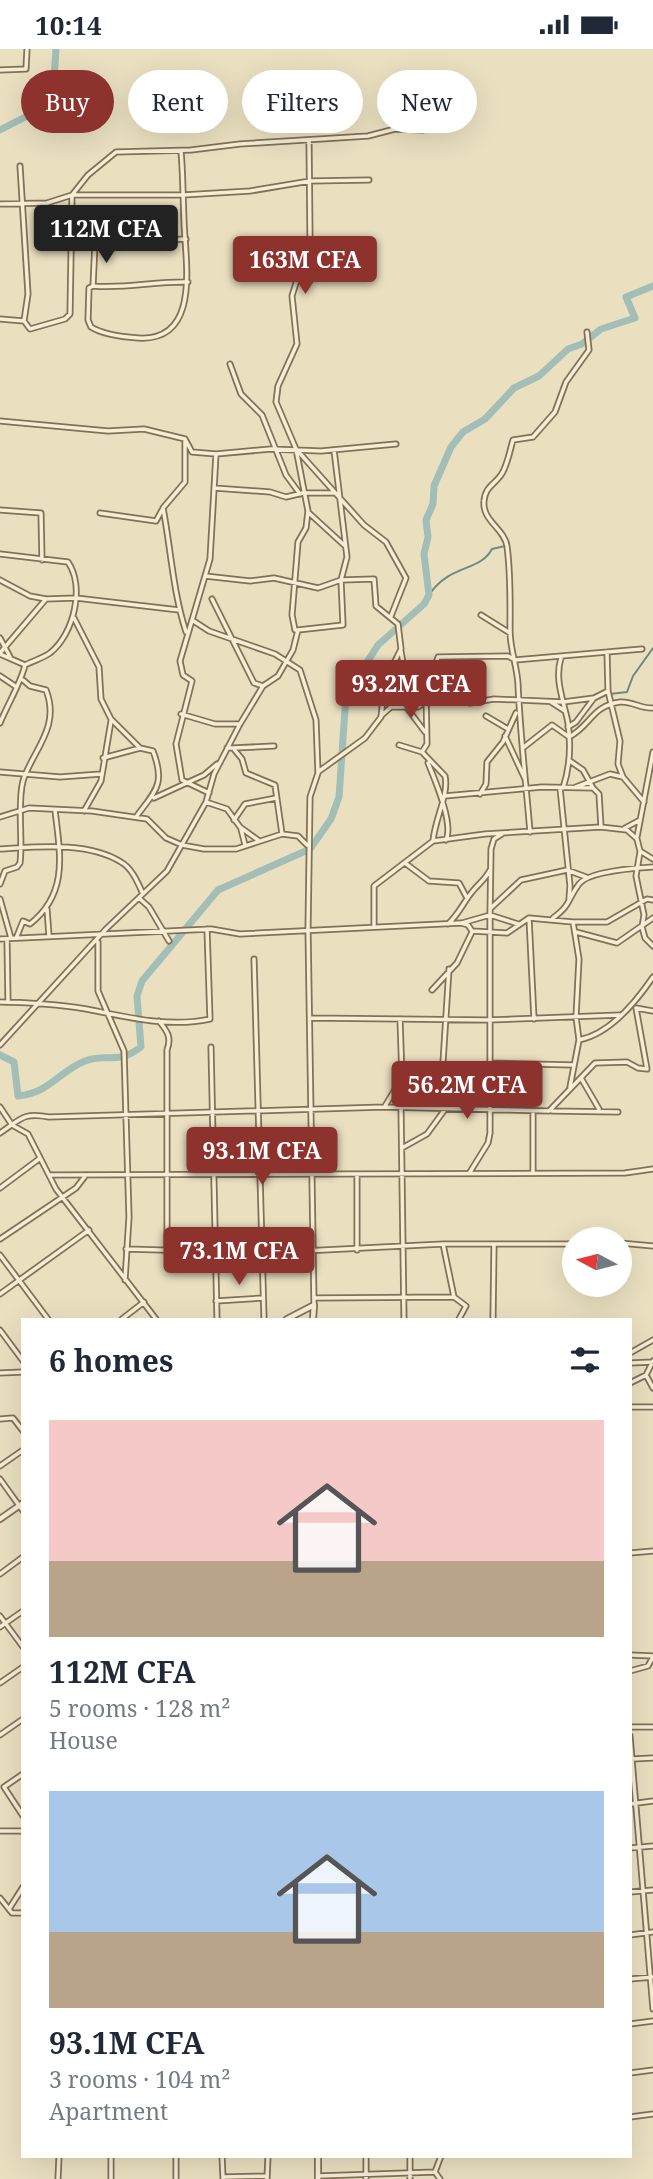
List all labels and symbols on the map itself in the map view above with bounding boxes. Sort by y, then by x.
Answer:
pin: 112M CFA [34,205,178,265]
pin: 163M CFA [233,237,377,296]
pin: 93.2M CFA [331,661,491,720]
pin: 56.2M CFA [387,1061,547,1121]
pin: 93.1M CFA [182,1127,342,1187]
pin: 73.1M CFA [159,1227,319,1287]
north arrow [562,1227,632,1297]

